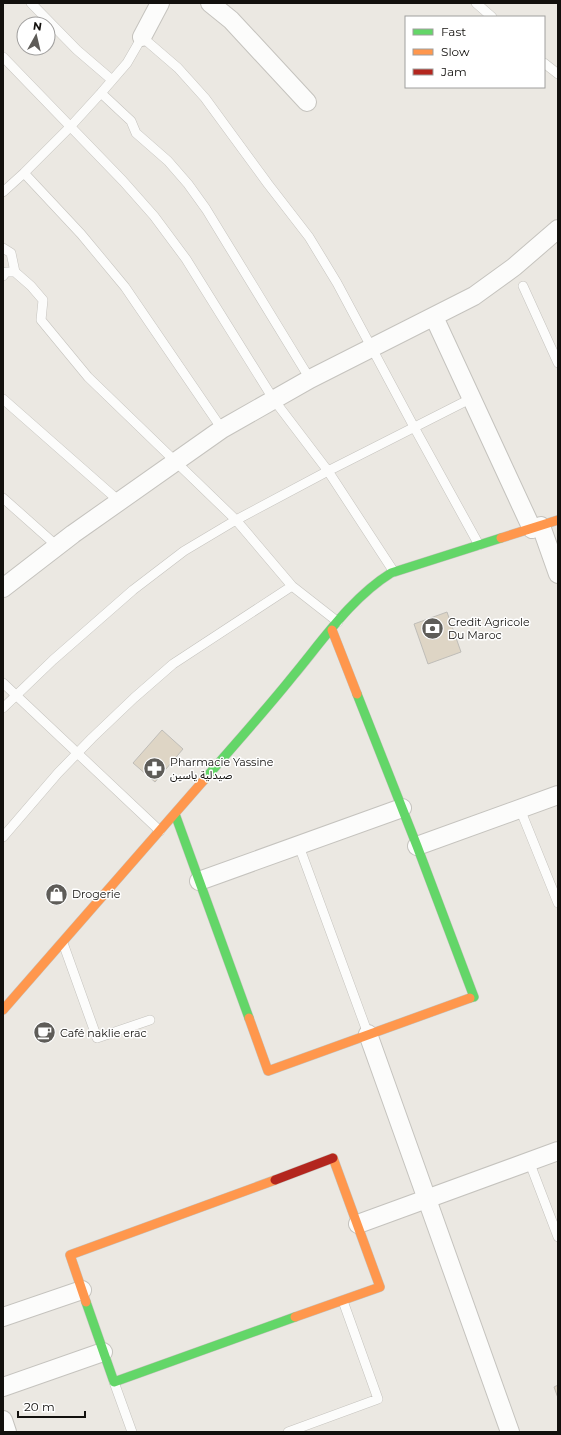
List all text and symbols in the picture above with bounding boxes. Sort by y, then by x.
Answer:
north arrow [16,16,56,56]
legend [405,16,545,88]
text: N [32,19,43,34]
text: Fast [441,24,466,39]
text: Slow [441,44,470,59]
text: Jam [440,64,467,79]
bank icon: Credit Agricole Du Maroc [420,615,446,641]
place label: Credit Agricole Du Maroc [448,615,530,642]
pharmacy icon: Pharmacie Yassine صيدلية ياسين [142,755,168,781]
place label: Pharmacie Yassine صيدلية ياسين [170,755,274,782]
shop icon: Drogerie [43,881,69,907]
place label: Drogerie [72,887,121,901]
cafe icon: Café naklie erac [32,1020,58,1046]
place label: Café naklie erac [60,1026,147,1040]
scale bar [18,1393,85,1419]
text: 20 m [24,1399,55,1414]

